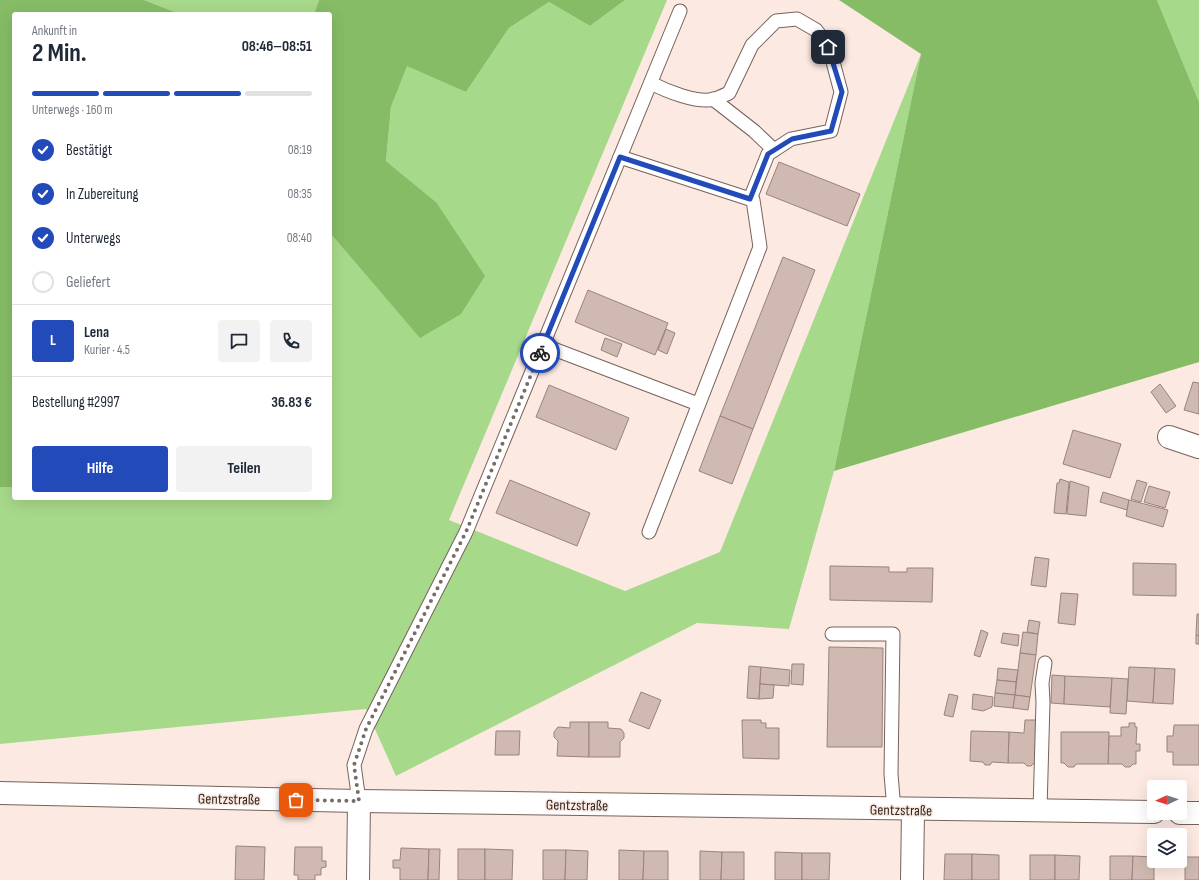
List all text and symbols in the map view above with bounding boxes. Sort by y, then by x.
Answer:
text: Ankunft in [32,23,77,39]
pin [811,30,845,64]
icon: home [817,36,839,58]
text: 08:46–08:51 [242,37,312,56]
text: 2 Min. [32,38,87,69]
text: Unterwegs · 160 m [32,102,113,118]
icon: check [32,139,54,161]
text: Bestätigt [66,141,112,160]
text: 08:19 [288,142,312,158]
icon: check [32,183,54,205]
text: In Zubereitung [66,185,139,204]
text: 08:35 [287,186,312,202]
icon: check [32,227,54,249]
text: Unterwegs [66,229,121,248]
text: 08:40 [287,230,312,246]
text: Geliefert [66,273,111,292]
button: chat [218,320,260,362]
button: phone [270,320,312,362]
text: Lena [84,323,109,342]
text: L [50,331,56,350]
courier [520,333,560,373]
text: Kurier · 4.5 [84,342,130,358]
icon: bike [529,342,551,364]
text: Bestellung #2997 [32,393,120,412]
text: 36.83 € [271,393,312,412]
button: Hilfe [32,446,168,492]
button: Teilen [176,446,312,492]
north arrow [1147,780,1187,820]
map controls [1147,780,1187,868]
pin [279,783,313,817]
street label: Gentzstraße [198,789,260,810]
icon: bag [285,789,307,811]
street label: Gentzstraße [546,795,608,816]
street label: Gentzstraße [870,800,932,821]
button: layers [1147,828,1187,868]

